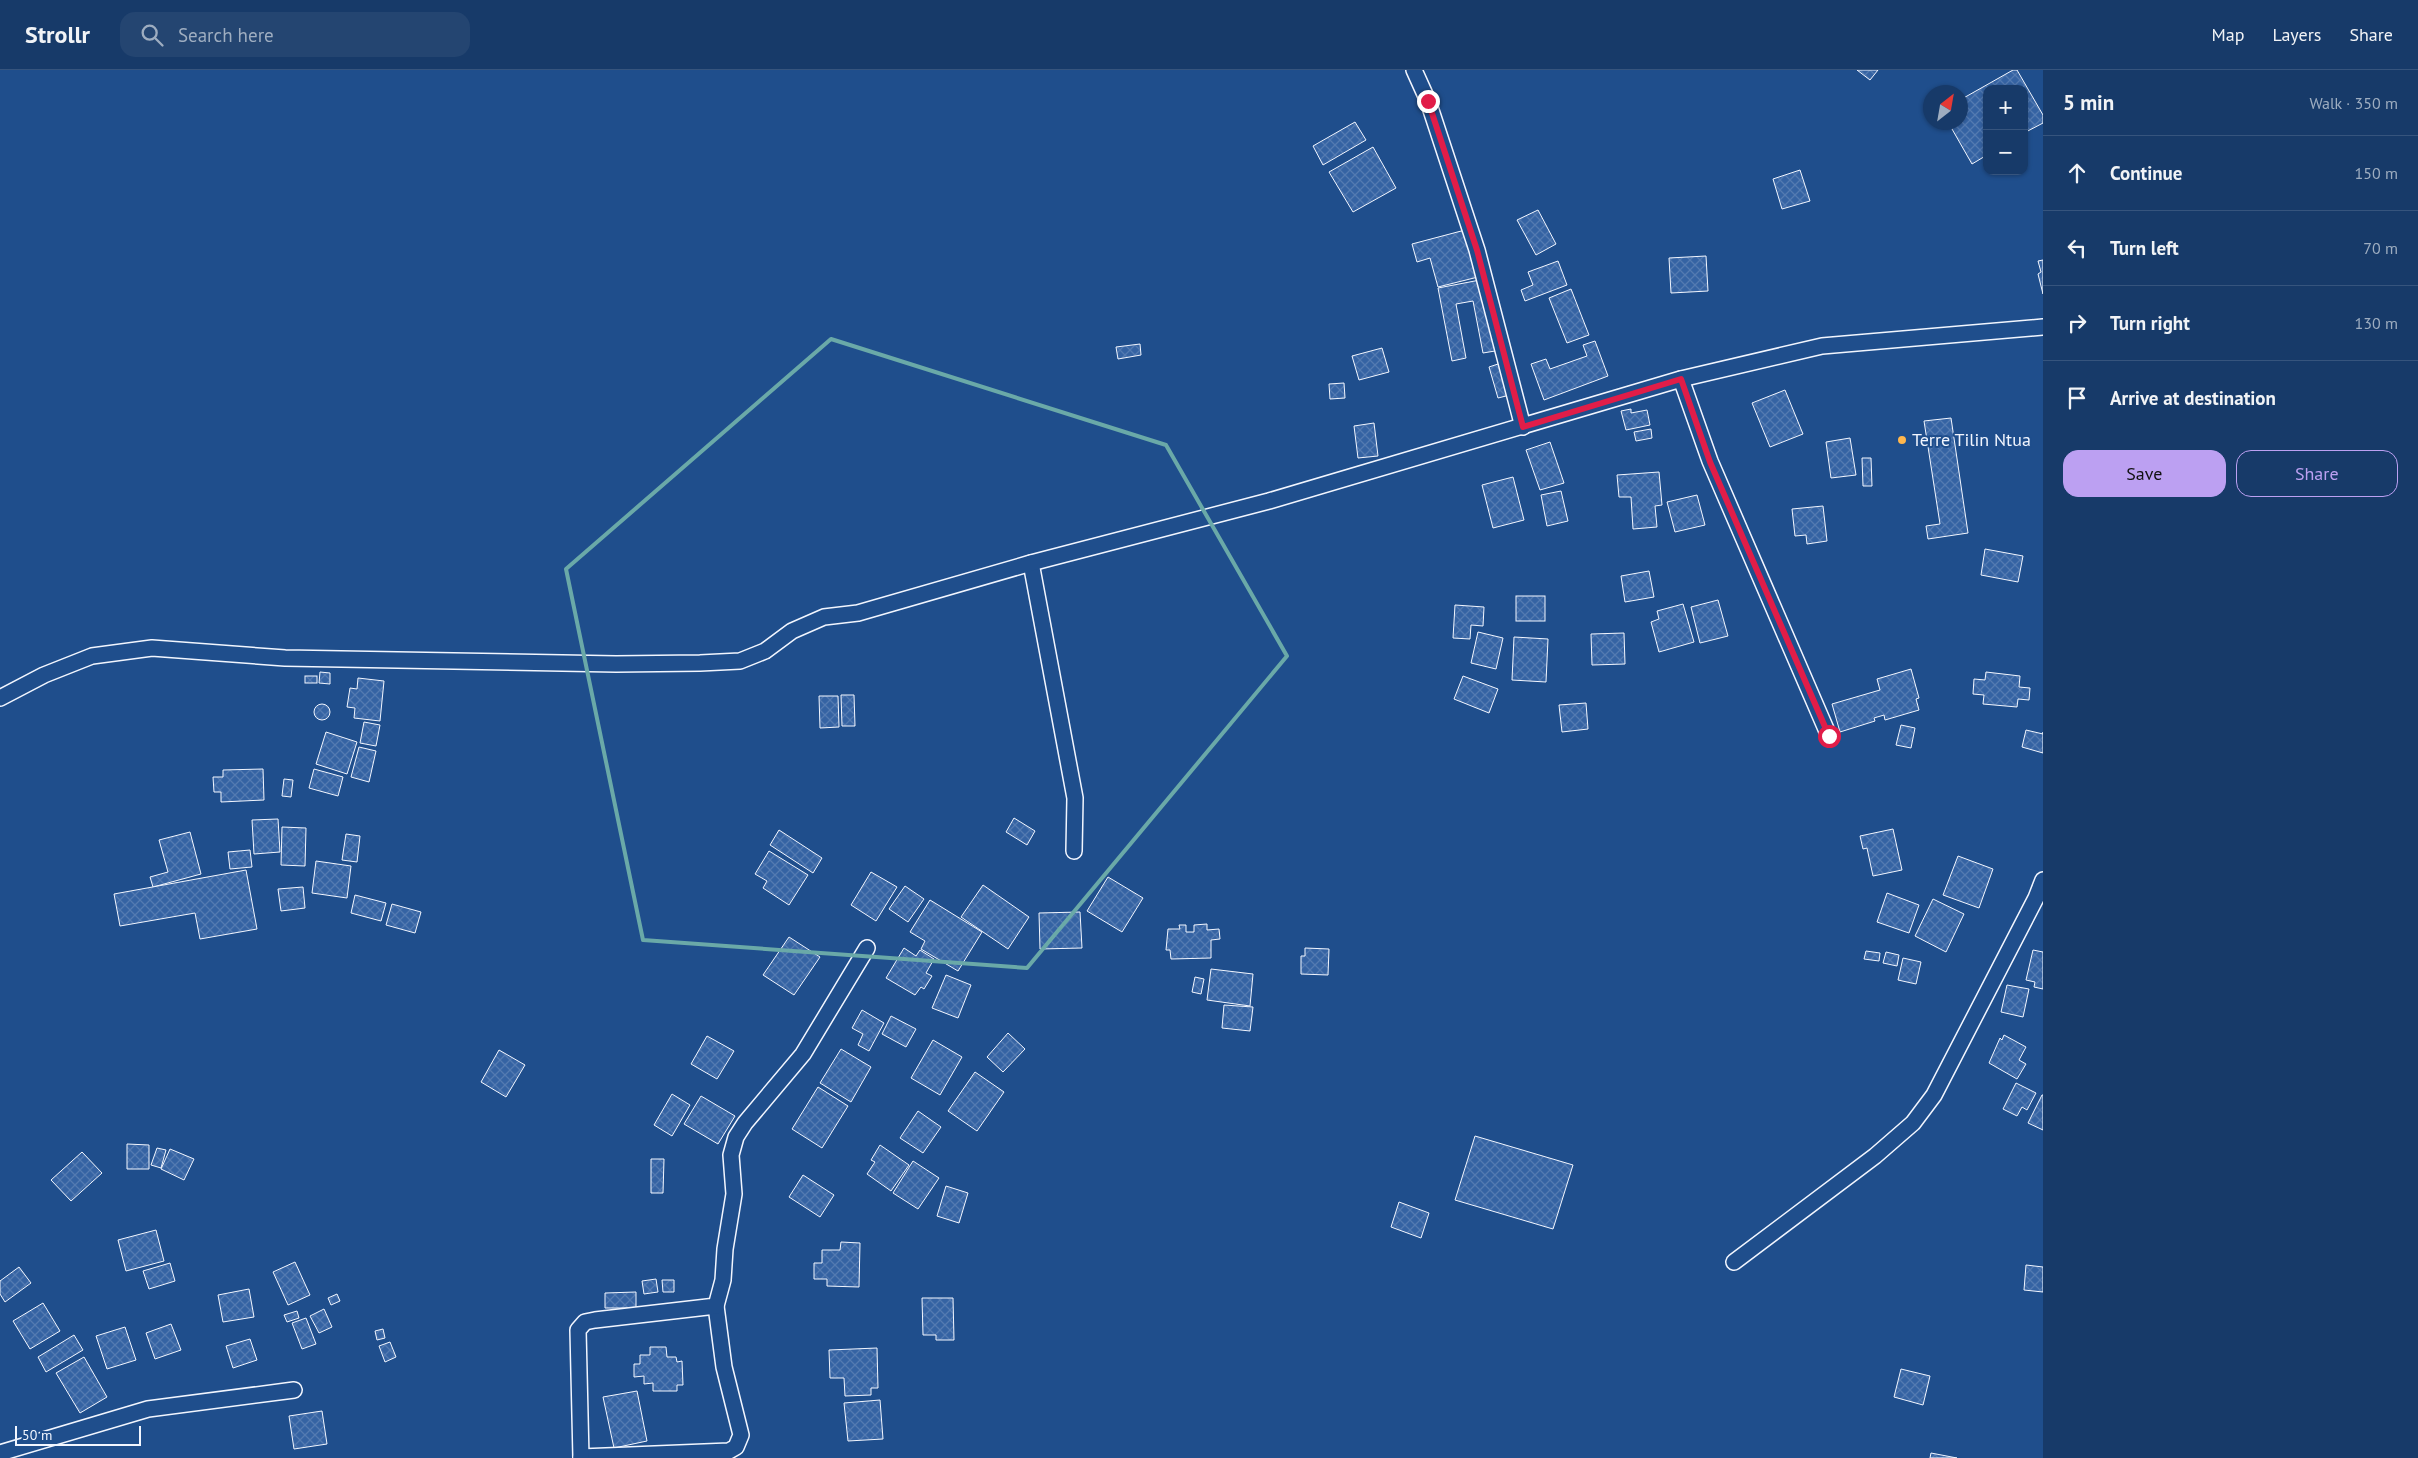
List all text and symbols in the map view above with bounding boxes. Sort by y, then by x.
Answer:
search box [120,12,470,57]
text: Strollr [25,19,90,50]
icon: search [138,21,166,49]
text: Search here [178,23,274,47]
text: Map [2212,23,2244,46]
text: Layers [2272,23,2321,46]
text: Share [2349,23,2393,46]
north arrow [1923,85,1968,130]
map controls [1983,85,2028,175]
button: + [1983,85,2028,130]
text: 5 min [2063,89,2114,116]
route end [1417,90,1440,113]
text: Walk · 350 m [2309,93,2398,113]
button: − [1983,130,2028,175]
icon: ahead [2063,159,2091,187]
text: Continue [2110,161,2182,185]
text: 150 m [2355,163,2398,183]
icon: left [2063,234,2091,262]
text: Turn left [2110,236,2179,260]
text: 70 m [2363,238,2398,258]
icon: right [2063,309,2091,337]
text: Turn right [2110,311,2190,335]
text: 130 m [2355,313,2398,333]
icon: arrive [2063,384,2091,412]
text: Arrive at destination [2110,386,2276,410]
place label: Terre Tilin Ntua [1912,428,2031,451]
marker: Terre Tilin Ntua [1896,434,1908,446]
button: Save [2063,450,2226,497]
button: Share [2236,450,2398,497]
route start [1818,725,1841,748]
scale bar [15,1423,141,1446]
text: 50 m [22,1426,52,1444]

